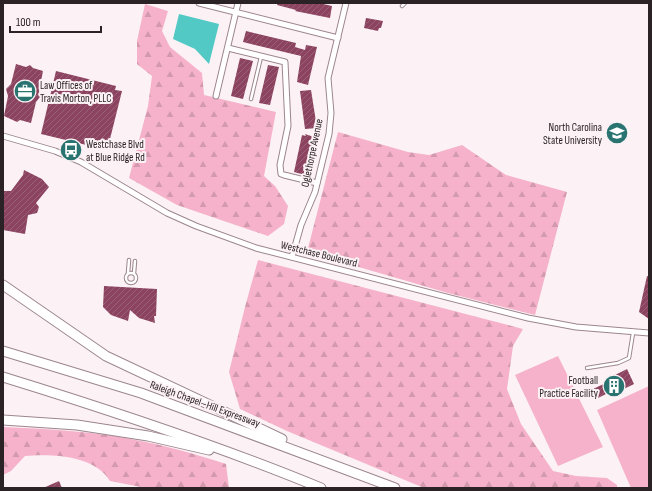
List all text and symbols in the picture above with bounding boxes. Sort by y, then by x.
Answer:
scale bar [10,8,101,34]
text: 100 m [16,15,41,30]
office icon: Law Offices of Travis Morton, PLLC [12,78,38,104]
place label: Law Offices of Travis Morton, PLLC [40,79,112,105]
street label: Oglethorpe Avenue [298,118,326,188]
school or university icon: North Carolina State University [604,120,630,146]
place label: North Carolina State University [543,121,603,147]
bus stop icon: Westchase Blvd at Blue Ridge Rd [58,137,84,163]
place label: Westchase Blvd at Blue Ridge Rd [86,138,145,164]
street label: Westchase Boulevard [279,238,359,270]
building icon: Football Practice Facility [601,373,627,399]
place label: Football Practice Facility [539,374,599,400]
street label: Raleigh Chapel–Hill Expressway [148,378,263,430]

